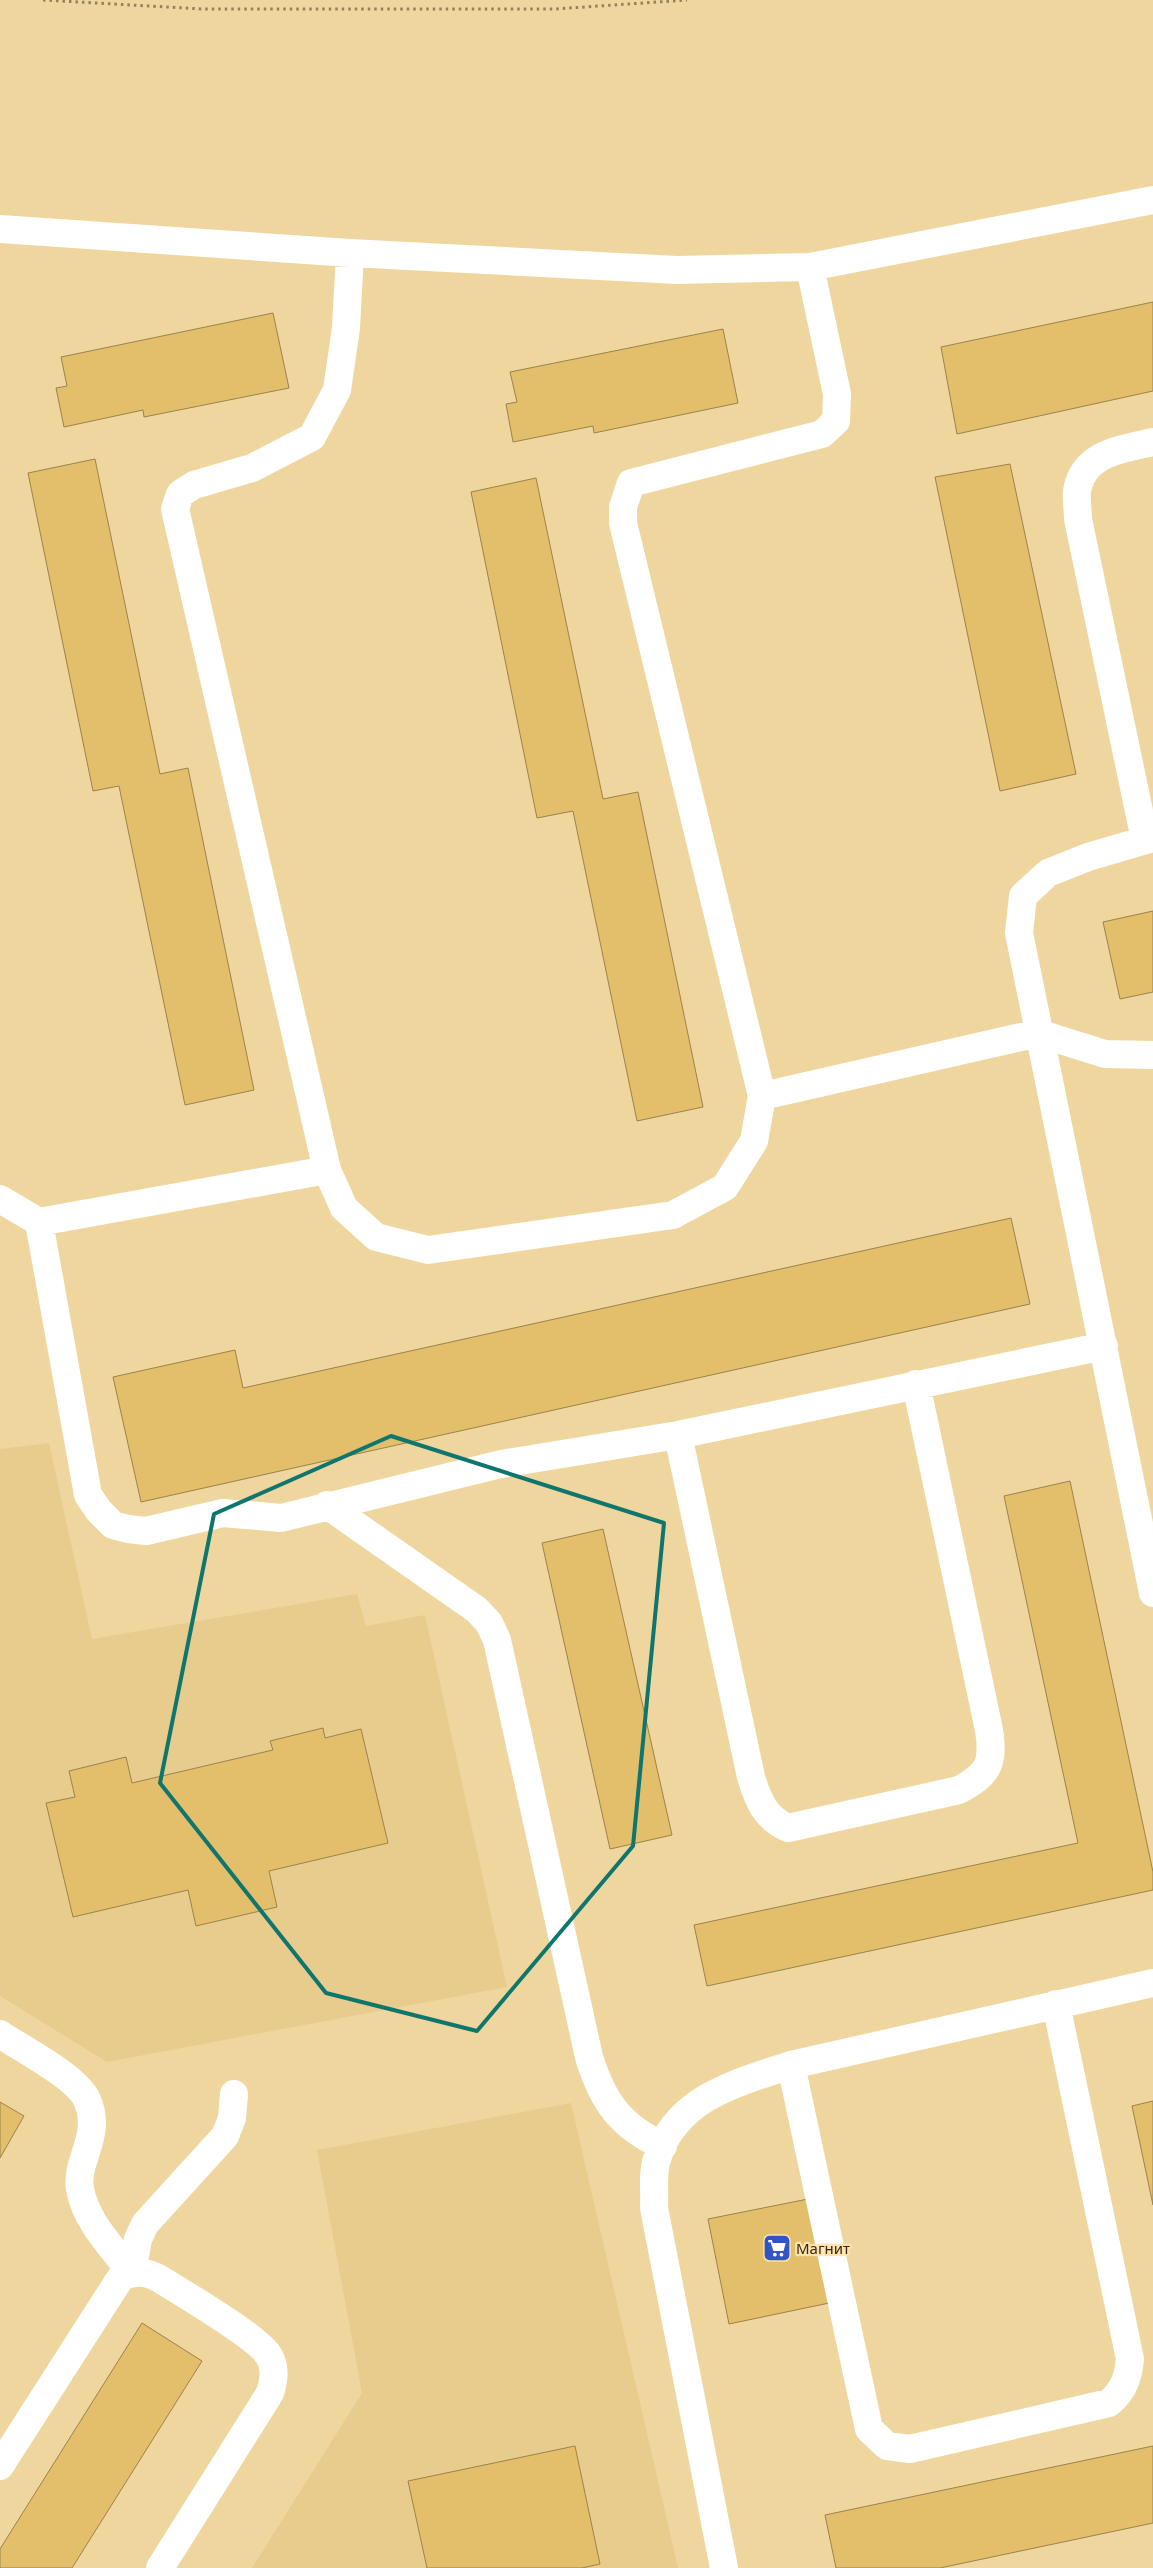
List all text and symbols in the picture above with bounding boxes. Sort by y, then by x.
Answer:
supermarket icon: Магнит [762,2233,792,2263]
place label: Магнит [796,2238,850,2258]

